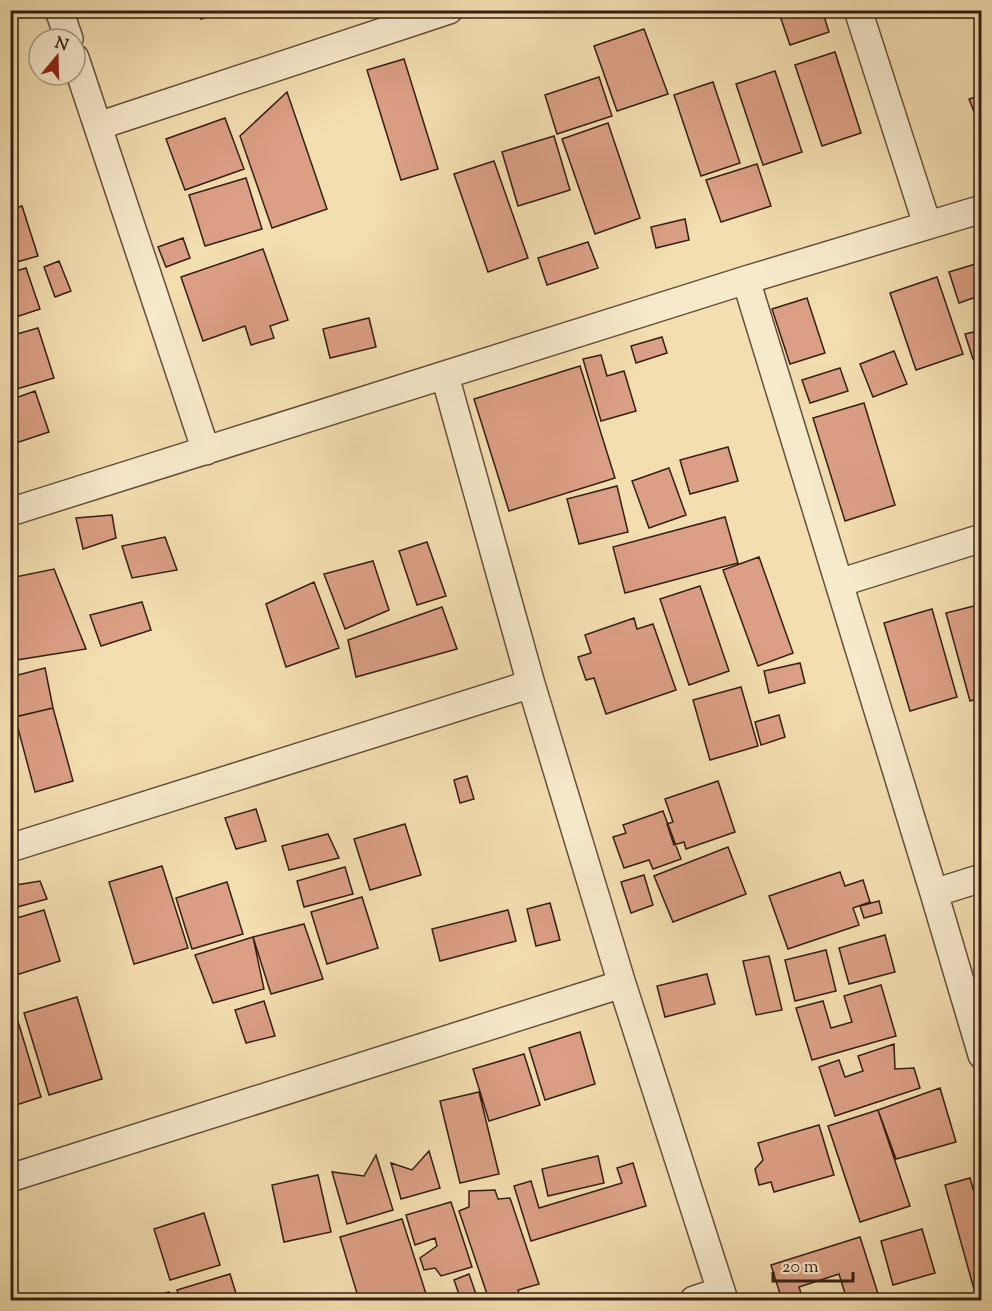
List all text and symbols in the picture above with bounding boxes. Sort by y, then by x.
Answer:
north arrow [27,27,87,87]
text: N [51,32,71,58]
scale bar [773,1245,852,1283]
text: 20 m [782,1255,819,1281]

